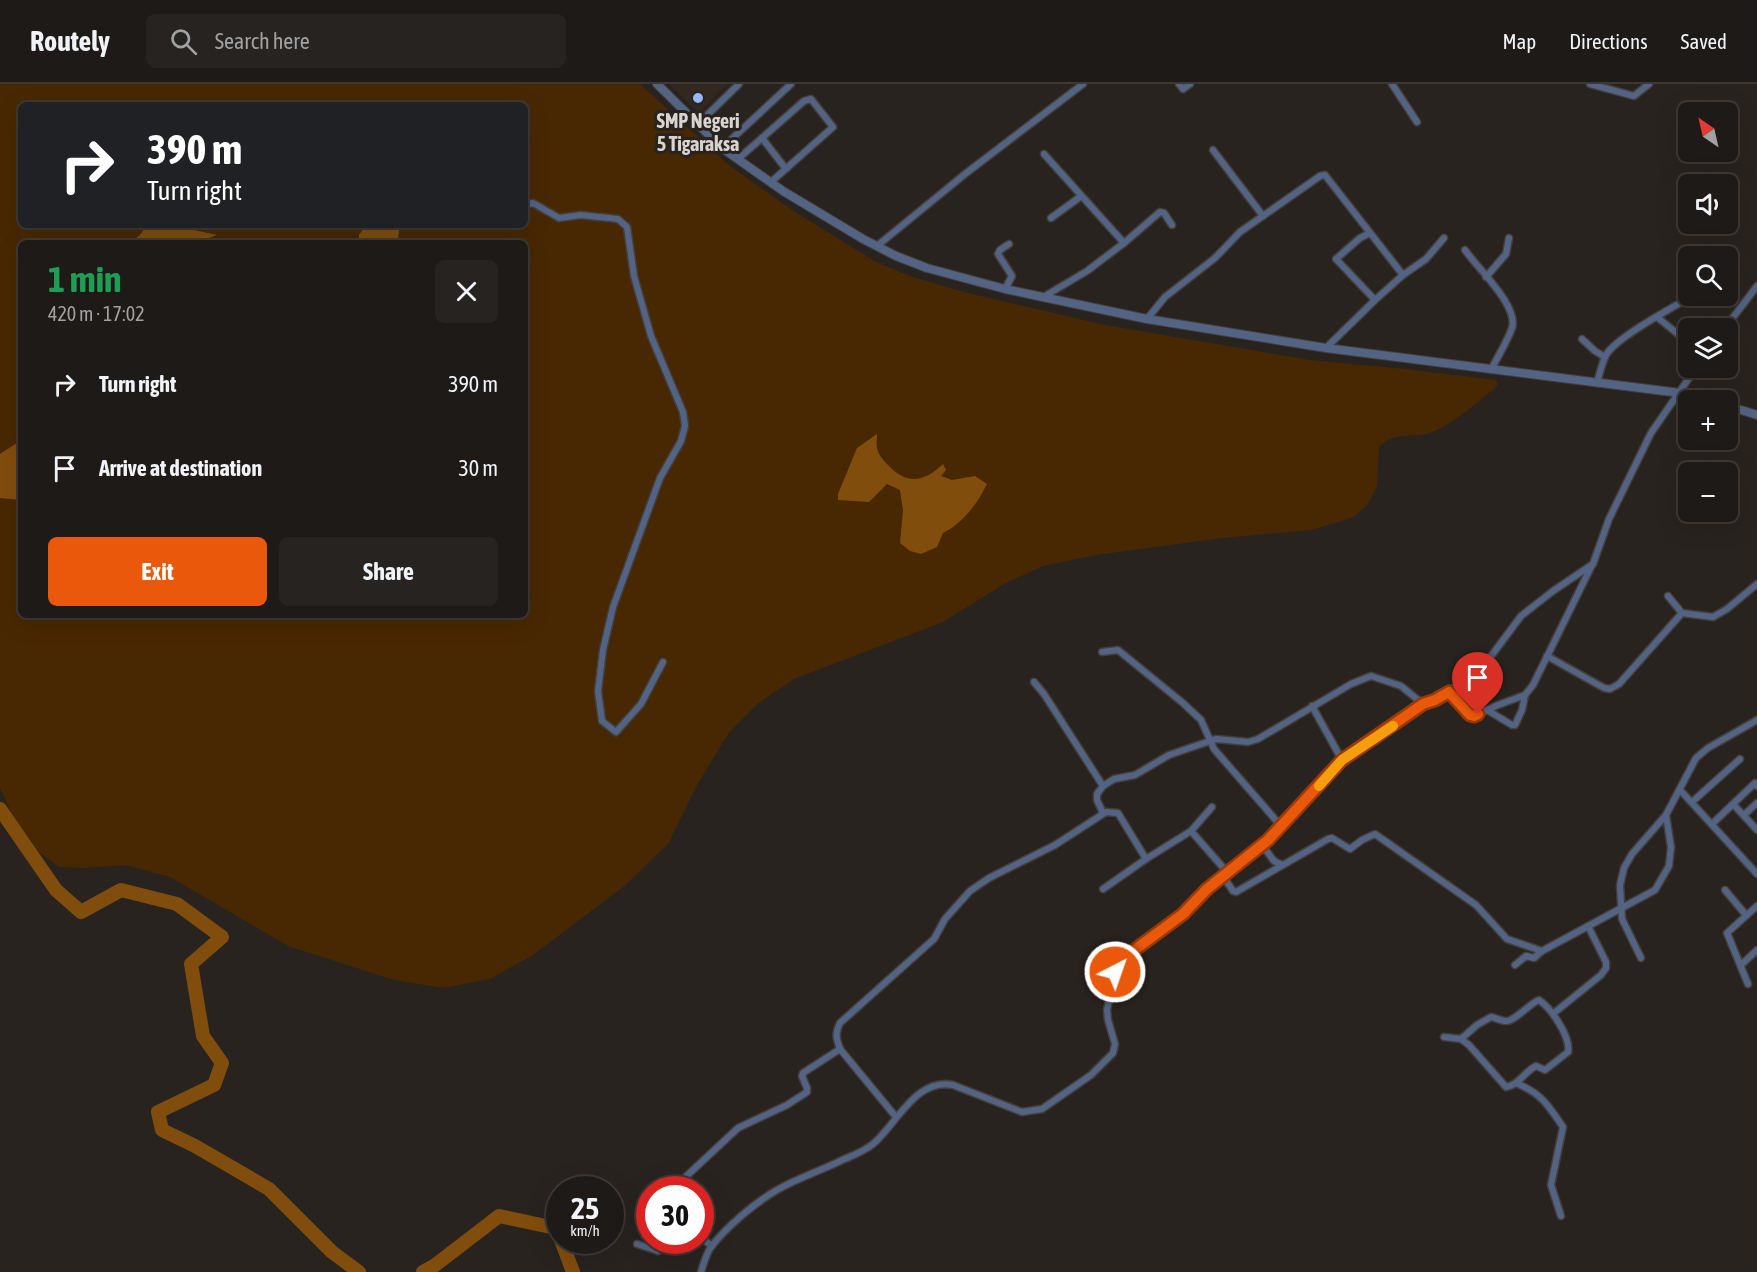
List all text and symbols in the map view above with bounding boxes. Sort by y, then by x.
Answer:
search box [146,14,566,68]
text: Routely [30,25,110,57]
icon: search [167,25,200,58]
text: Search here [215,28,310,54]
text: Map [1502,29,1536,53]
text: Directions [1569,29,1648,53]
text: Saved [1681,29,1727,53]
marker: SMP Negeri 5 Tigaraksa [691,91,705,105]
north arrow [1678,102,1738,162]
map controls [1678,102,1738,522]
place label: SMP Negeri 5 Tigaraksa [657,109,740,155]
text: 390 m [147,125,242,173]
icon: right [48,126,126,204]
button: sound [1678,174,1738,234]
text: Turn right [147,175,242,206]
button: search [1678,246,1738,306]
text: 1 min [48,258,122,300]
button: close [435,260,498,323]
text: 420 m · 17:02 [48,302,145,325]
button: layers [1678,318,1738,378]
icon: right [48,368,81,401]
text: Turn right [99,371,176,397]
text: 390 m [448,371,498,397]
button: + [1678,390,1738,450]
icon: arrive [48,452,81,485]
text: Arrive at destination [99,455,262,481]
text: 30 m [458,455,498,481]
button: − [1678,462,1738,522]
button: Exit [48,537,267,606]
button: Share [279,537,498,606]
pin [1452,652,1503,714]
icon: arrive [1461,661,1494,694]
position arrow [1083,940,1147,1004]
speed limit sign: 30 [636,1176,714,1254]
text: 25 [571,1191,599,1225]
text: km/h [570,1222,600,1239]

